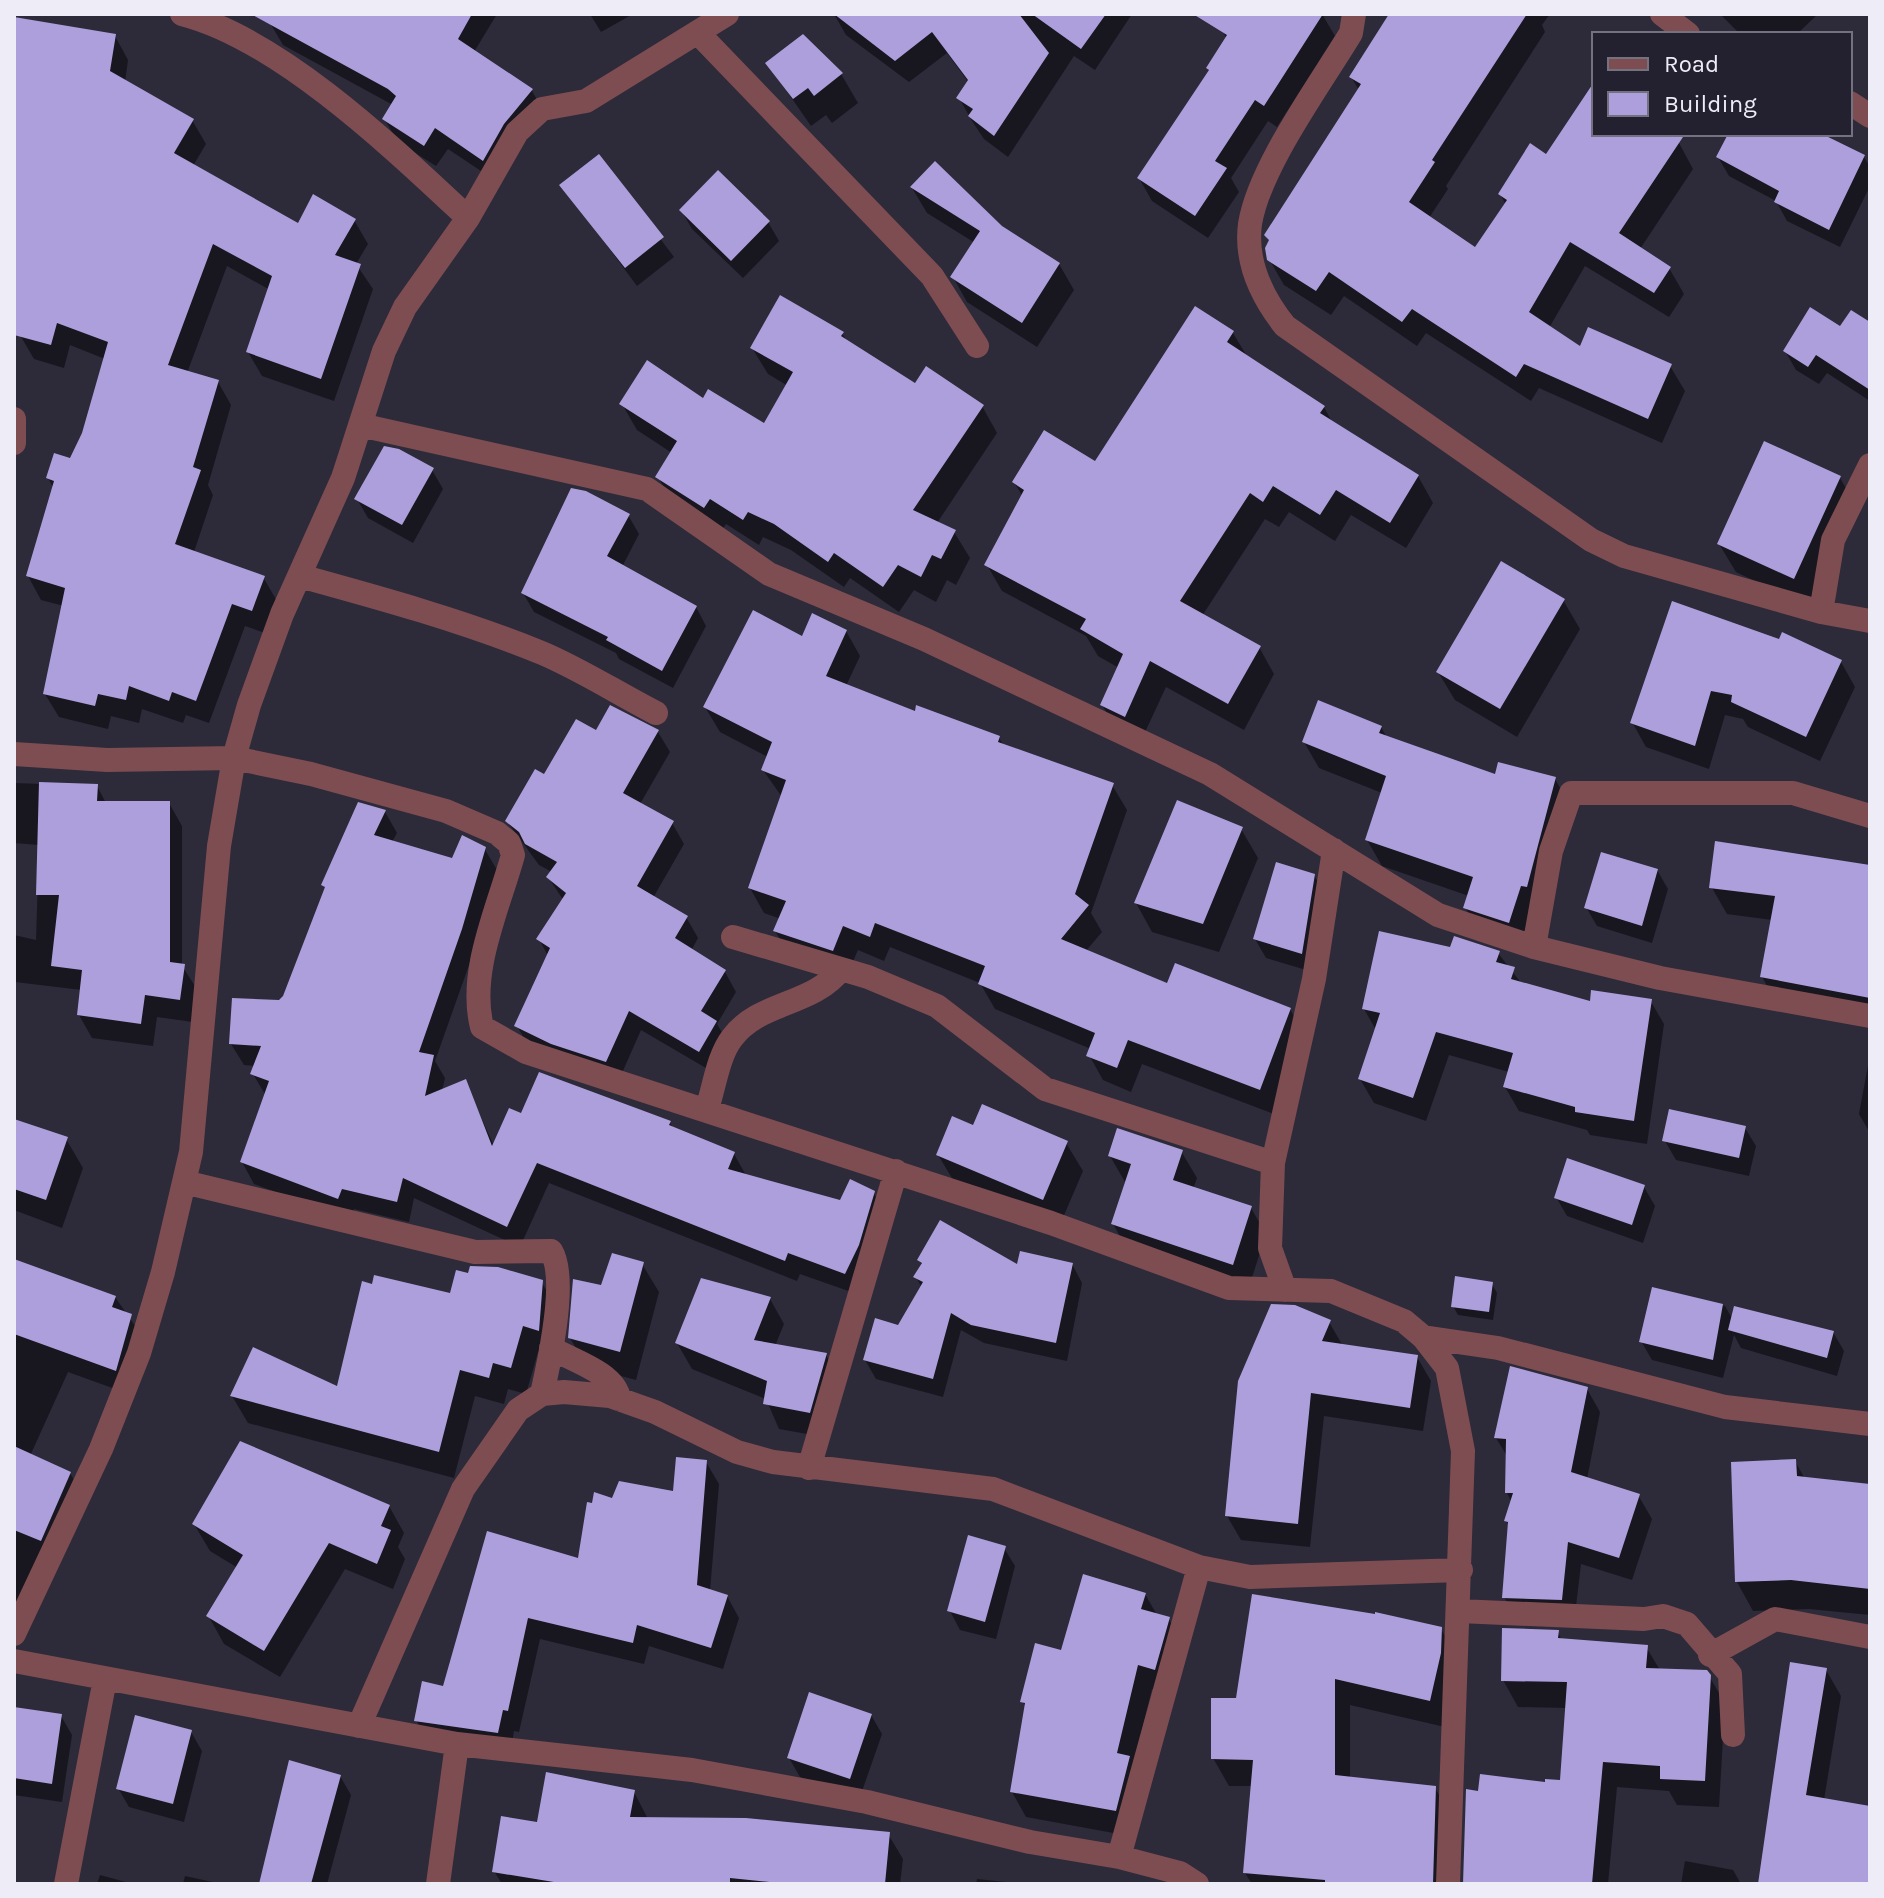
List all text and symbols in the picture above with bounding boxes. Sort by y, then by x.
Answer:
legend [1592,32,1852,136]
text: Road [1664,50,1719,78]
text: Building [1664,90,1757,118]

